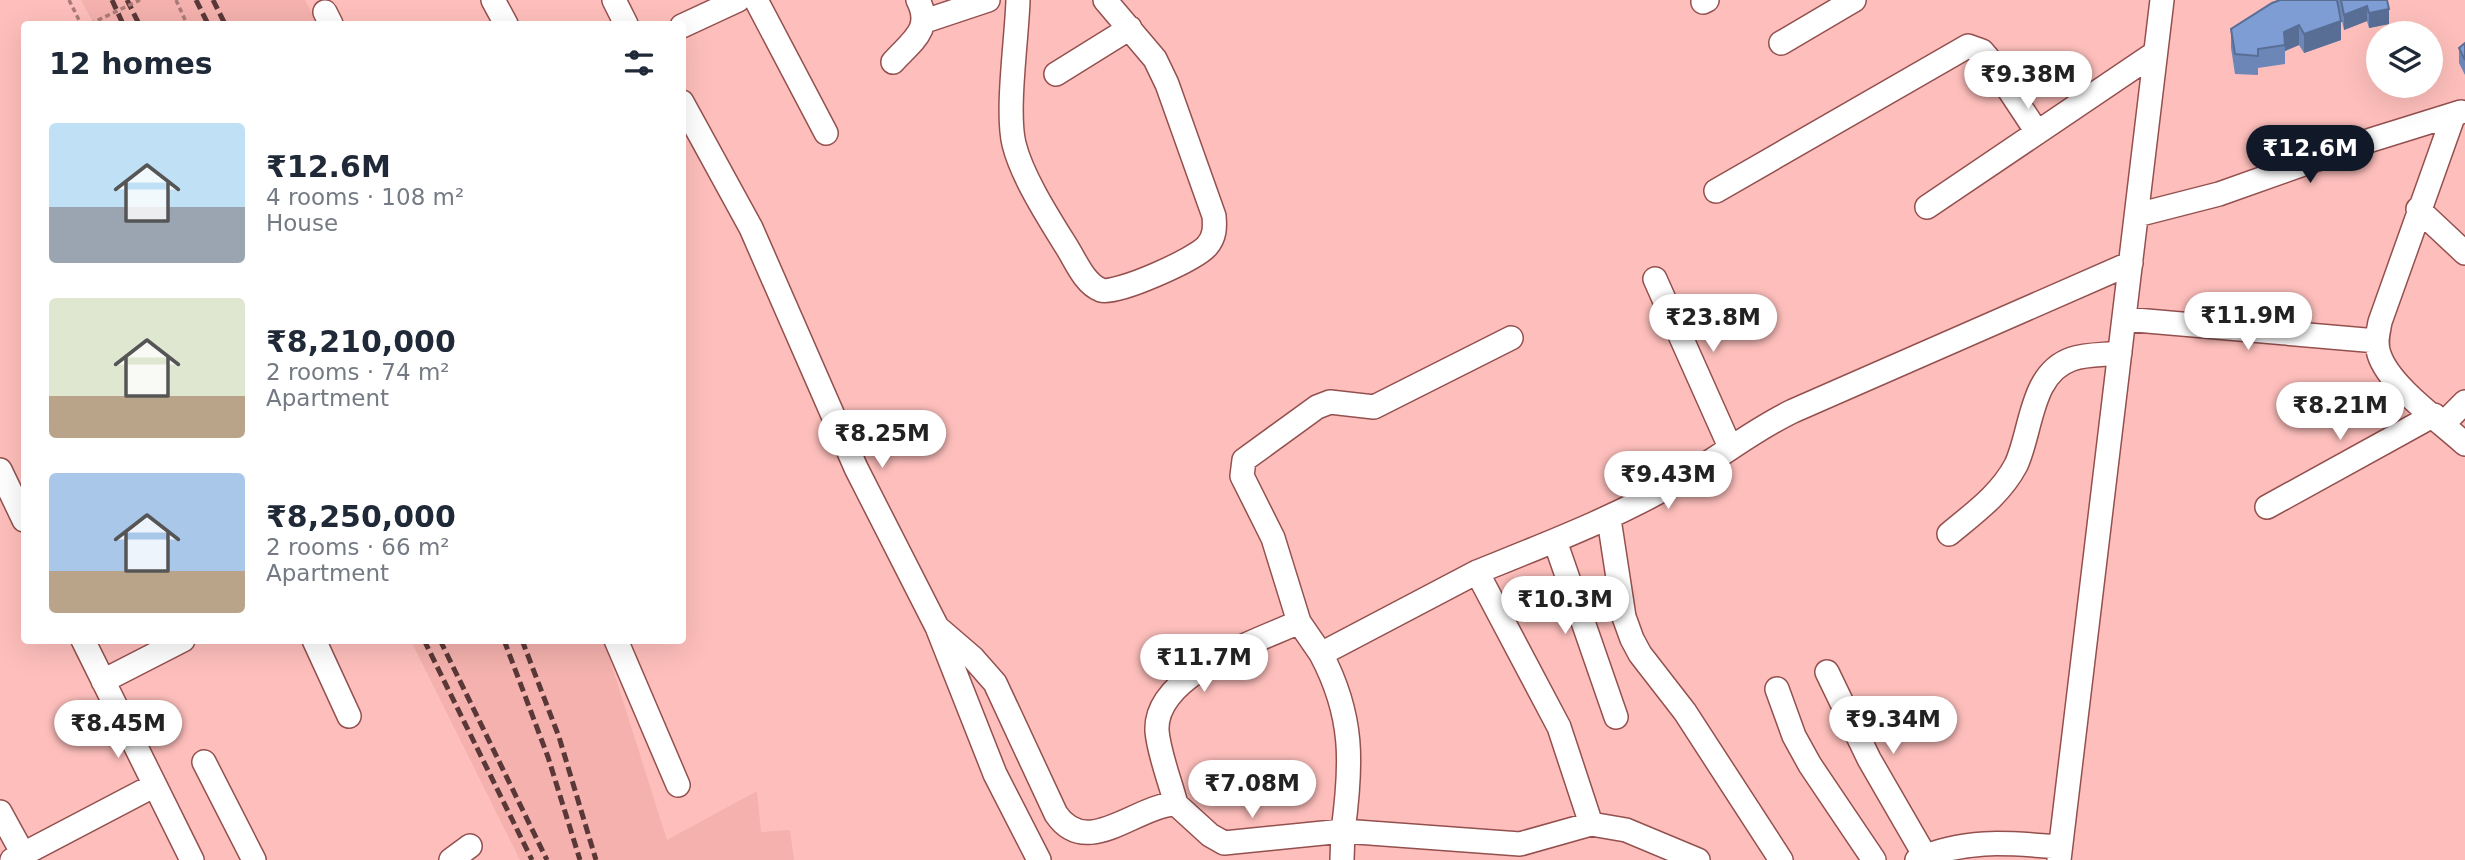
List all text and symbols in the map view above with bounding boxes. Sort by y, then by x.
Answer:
map controls [2366,21,2443,98]
button: layers [2366,21,2443,98]
icon: filters [620,44,658,82]
text: 12 homes [49,46,213,81]
pin: ₹9.38M [1971,52,2085,111]
text: ₹9.38M [1980,61,2076,87]
pin: ₹12.6M [2253,125,2367,185]
text: ₹12.6M [2262,135,2358,161]
text: ₹12.6M [266,149,391,184]
icon: home [105,151,189,235]
text: 4 rooms · 108 m² [266,184,464,210]
text: House [266,210,338,236]
pin: ₹11.9M [2191,292,2305,352]
pin: ₹23.8M [1656,294,1770,354]
text: ₹11.9M [2200,302,2296,328]
text: ₹23.8M [1665,304,1761,330]
text: ₹8,210,000 [266,324,456,359]
icon: home [105,326,189,410]
text: 2 rooms · 74 m² [266,359,450,385]
pin: ₹8.21M [2283,382,2397,442]
text: Apartment [266,385,389,411]
text: ₹8.21M [2292,392,2388,418]
pin: ₹8.25M [825,410,939,470]
text: ₹8.25M [834,420,930,446]
pin: ₹9.43M [1611,452,1725,511]
text: ₹9.43M [1620,461,1716,487]
text: ₹8,250,000 [266,499,456,534]
icon: home [105,501,189,585]
text: 2 rooms · 66 m² [266,534,450,560]
text: Apartment [266,560,389,586]
pin: ₹10.3M [1508,576,1622,636]
text: ₹10.3M [1517,586,1613,612]
pin: ₹11.7M [1147,634,1261,694]
text: ₹11.7M [1156,644,1252,670]
pin: ₹9.34M [1836,696,1950,756]
pin: ₹8.45M [61,700,175,760]
text: ₹9.34M [1845,706,1941,732]
text: ₹8.45M [70,710,166,736]
pin: ₹7.08M [1195,760,1309,820]
text: ₹7.08M [1204,770,1300,796]

